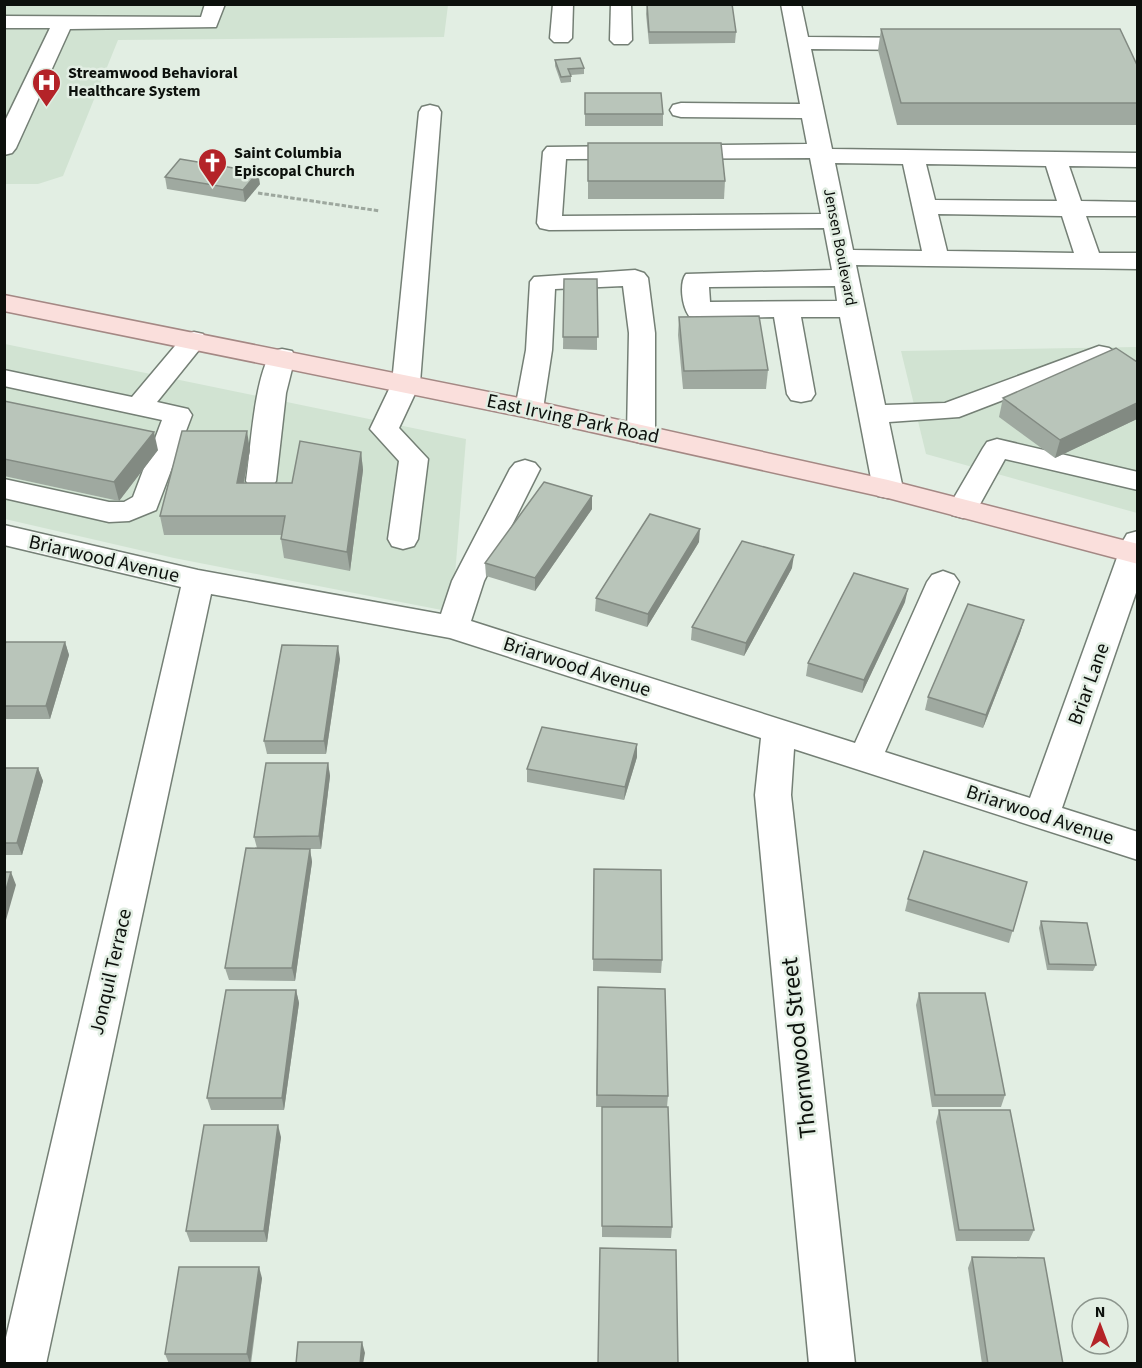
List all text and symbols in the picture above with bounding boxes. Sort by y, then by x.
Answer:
place label: Streamwood Behavioral Healthcare System [68,62,238,102]
hospital icon: Streamwood Behavioral Healthcare System [31,66,63,108]
place label: Saint Columbia Episcopal Church [234,142,355,182]
church icon: Saint Columbia Episcopal Church [197,146,229,188]
street label: Jensen Boulevard [818,186,862,308]
street label: East Irving Park Road [484,387,662,451]
street label: Briarwood Avenue [26,528,182,590]
street label: Briarwood Avenue [500,630,655,704]
street label: Briar Lane [1061,639,1117,729]
street label: Briarwood Avenue [963,778,1118,852]
street label: Jonquil Terrace [83,906,139,1038]
street label: Thornwood Street [772,956,826,1140]
north arrow [1070,1296,1130,1356]
text: N [1095,1301,1105,1323]

